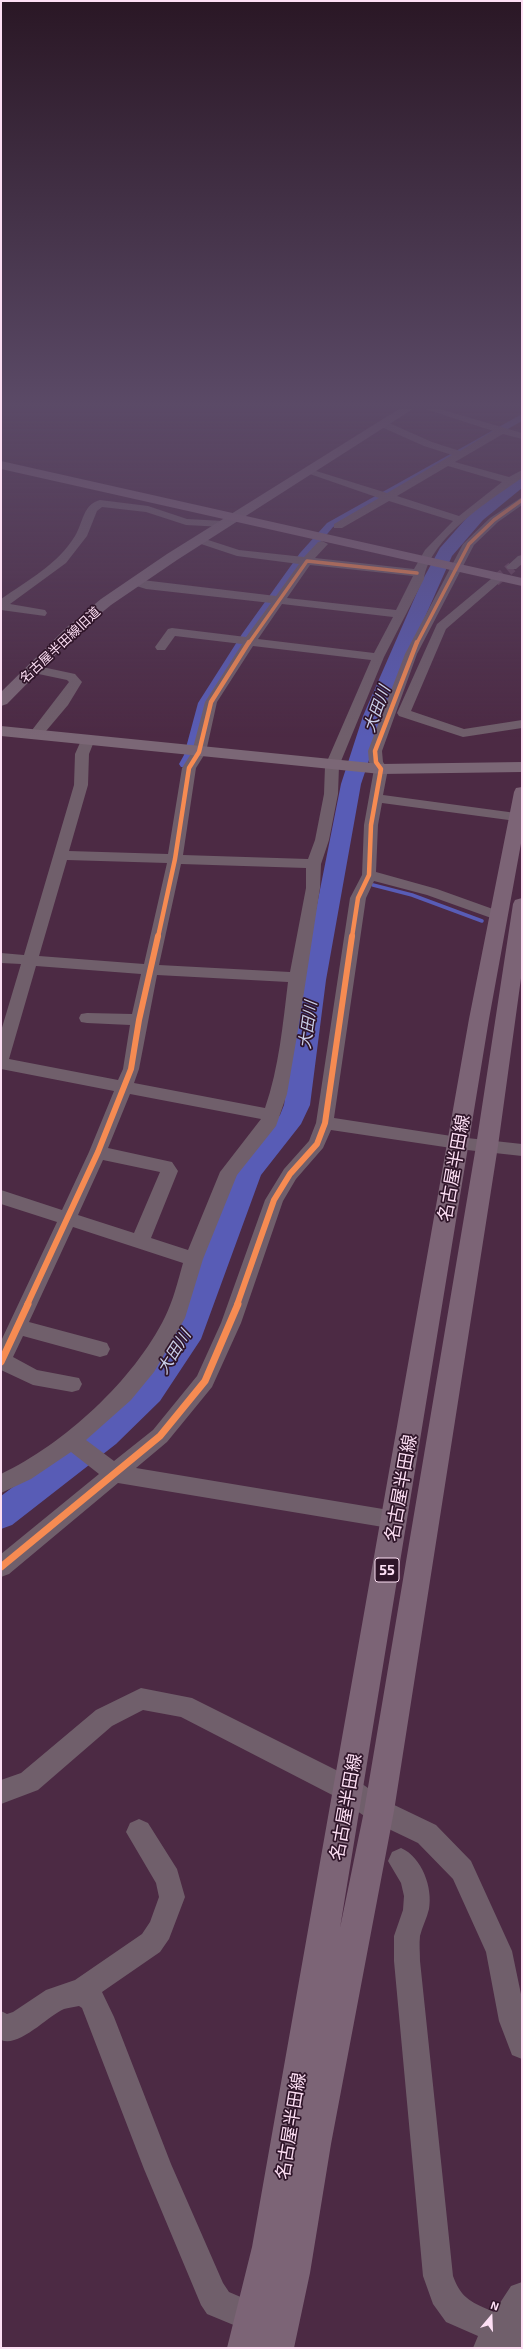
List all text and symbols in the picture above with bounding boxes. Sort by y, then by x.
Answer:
street label: 名古屋半田線旧道 [17,604,103,686]
water label: 大田川 [360,683,394,735]
water label: 大田川 [295,1000,321,1050]
street label: 名古屋半田線 [434,1113,474,1223]
water label: 大田川 [153,1327,195,1377]
street label: 名古屋半田線 [381,1433,421,1543]
road number: 55 [375,1558,399,1582]
street label: 名古屋半田線 [326,1752,366,1862]
street label: 名古屋半田線 [272,2071,310,2181]
north arrow [471,2297,511,2337]
text: N [489,2298,501,2313]

